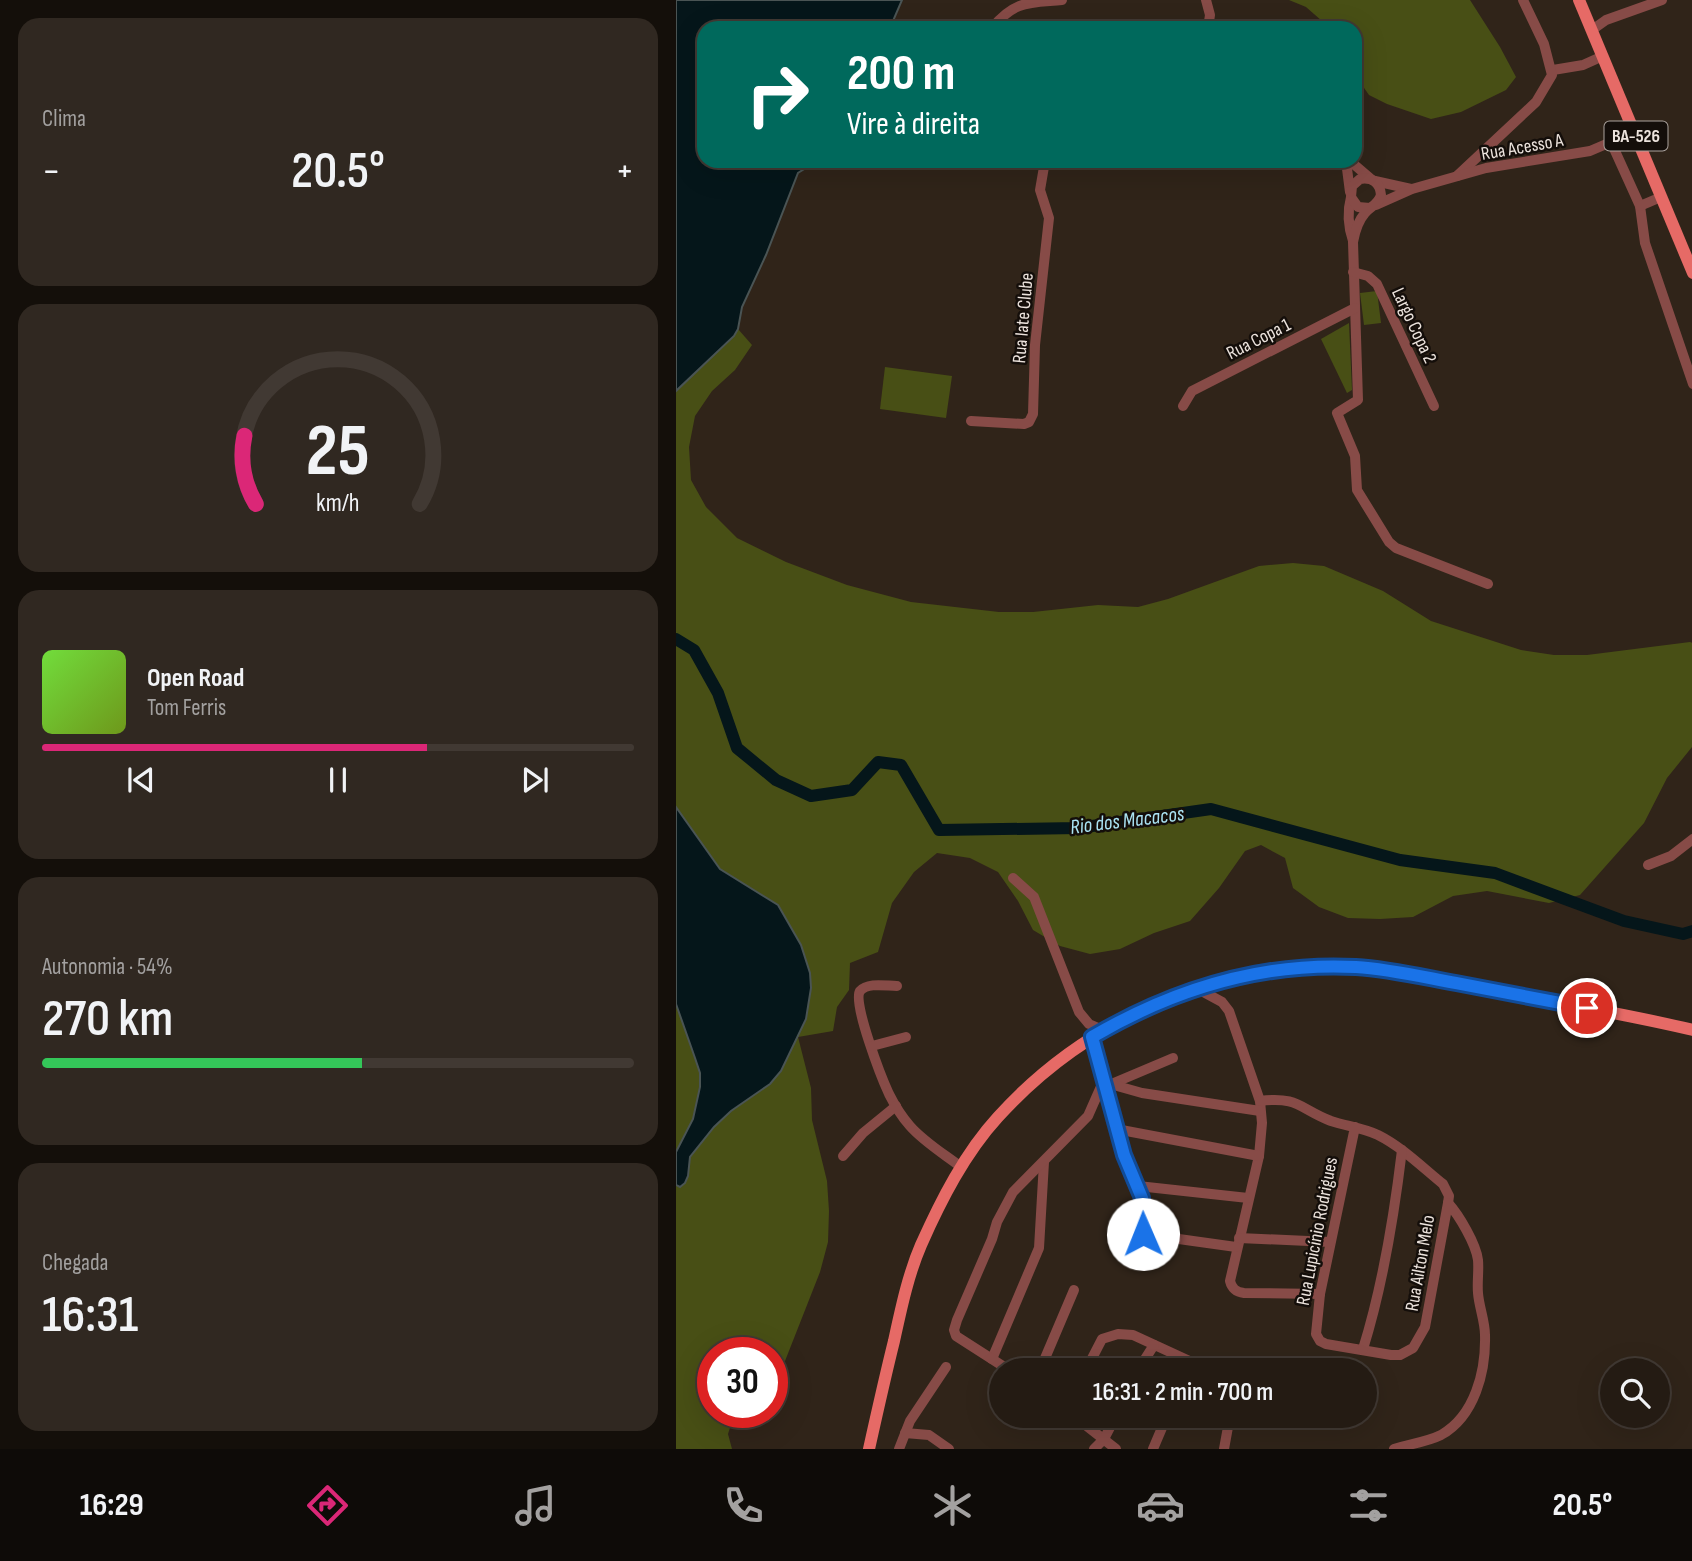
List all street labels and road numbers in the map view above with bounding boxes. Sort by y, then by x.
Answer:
road number: BA-526 [1604,121,1668,150]
street label: Rua Acesso A [1479,129,1566,166]
street label: Rua Iate Clube [1008,272,1039,364]
street label: Largo Copa 2 [1386,284,1441,367]
street label: Rua Copa 1 [1223,313,1295,365]
street label: Rua Lupicínio Rodrigues [1292,1155,1343,1307]
street label: Rua Ailton Melo [1401,1213,1440,1313]

